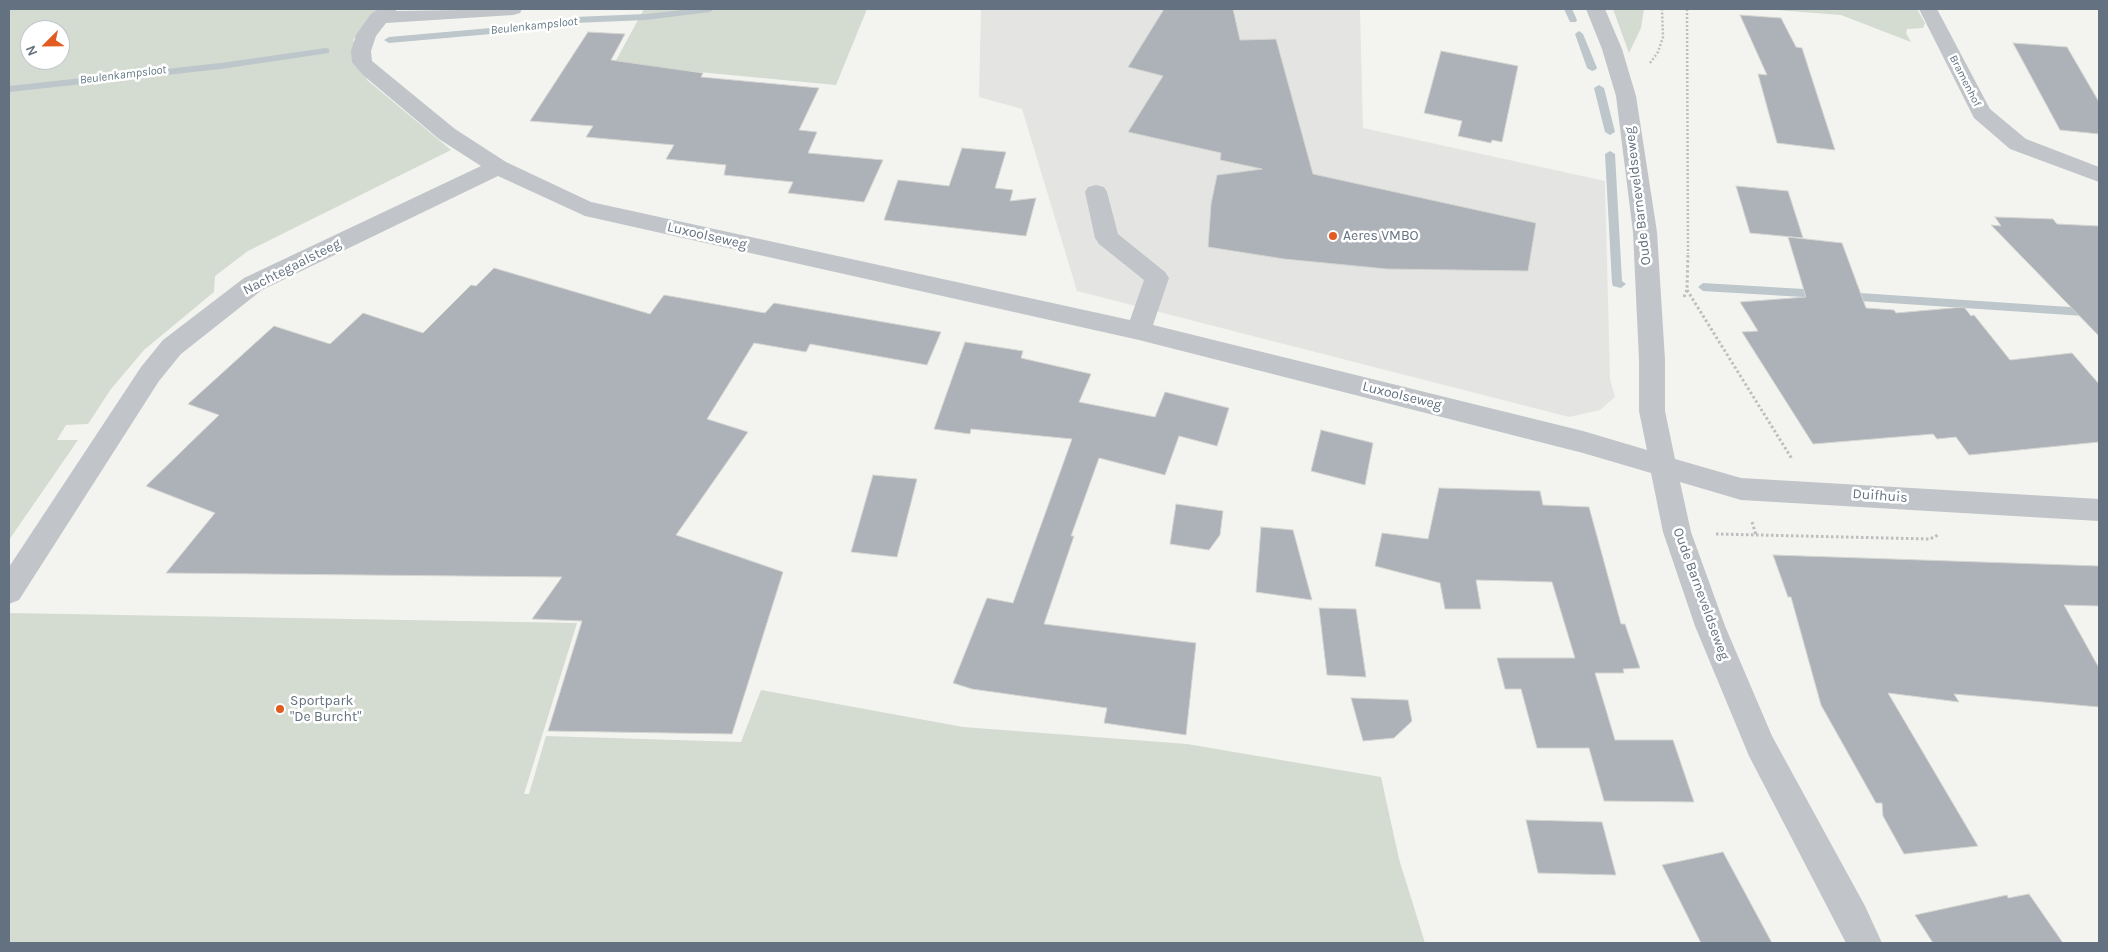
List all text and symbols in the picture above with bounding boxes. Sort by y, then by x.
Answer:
water label: Beulenkampsloot [490,14,578,38]
north arrow [20,20,70,70]
text: N [22,43,41,59]
street label: Bramenhof [1946,53,1984,109]
water label: Beulenkampsloot [79,63,167,87]
street label: Oude Barneveldseweg [1621,126,1655,266]
street label: Luxoolseweg [666,219,748,253]
place label: Aeres VMBO [1343,228,1419,244]
marker: Aeres VMBO [1327,230,1339,242]
street label: Nachtegaalsteeg [240,235,344,299]
street label: Luxoolseweg [1361,378,1443,414]
street label: Duifhuis [1852,486,1908,506]
street label: Oude Barneveldseweg [1669,526,1733,662]
place label: Sportpark "De Burcht" [290,693,361,726]
marker: Sportpark "De Burcht" [274,703,286,715]

